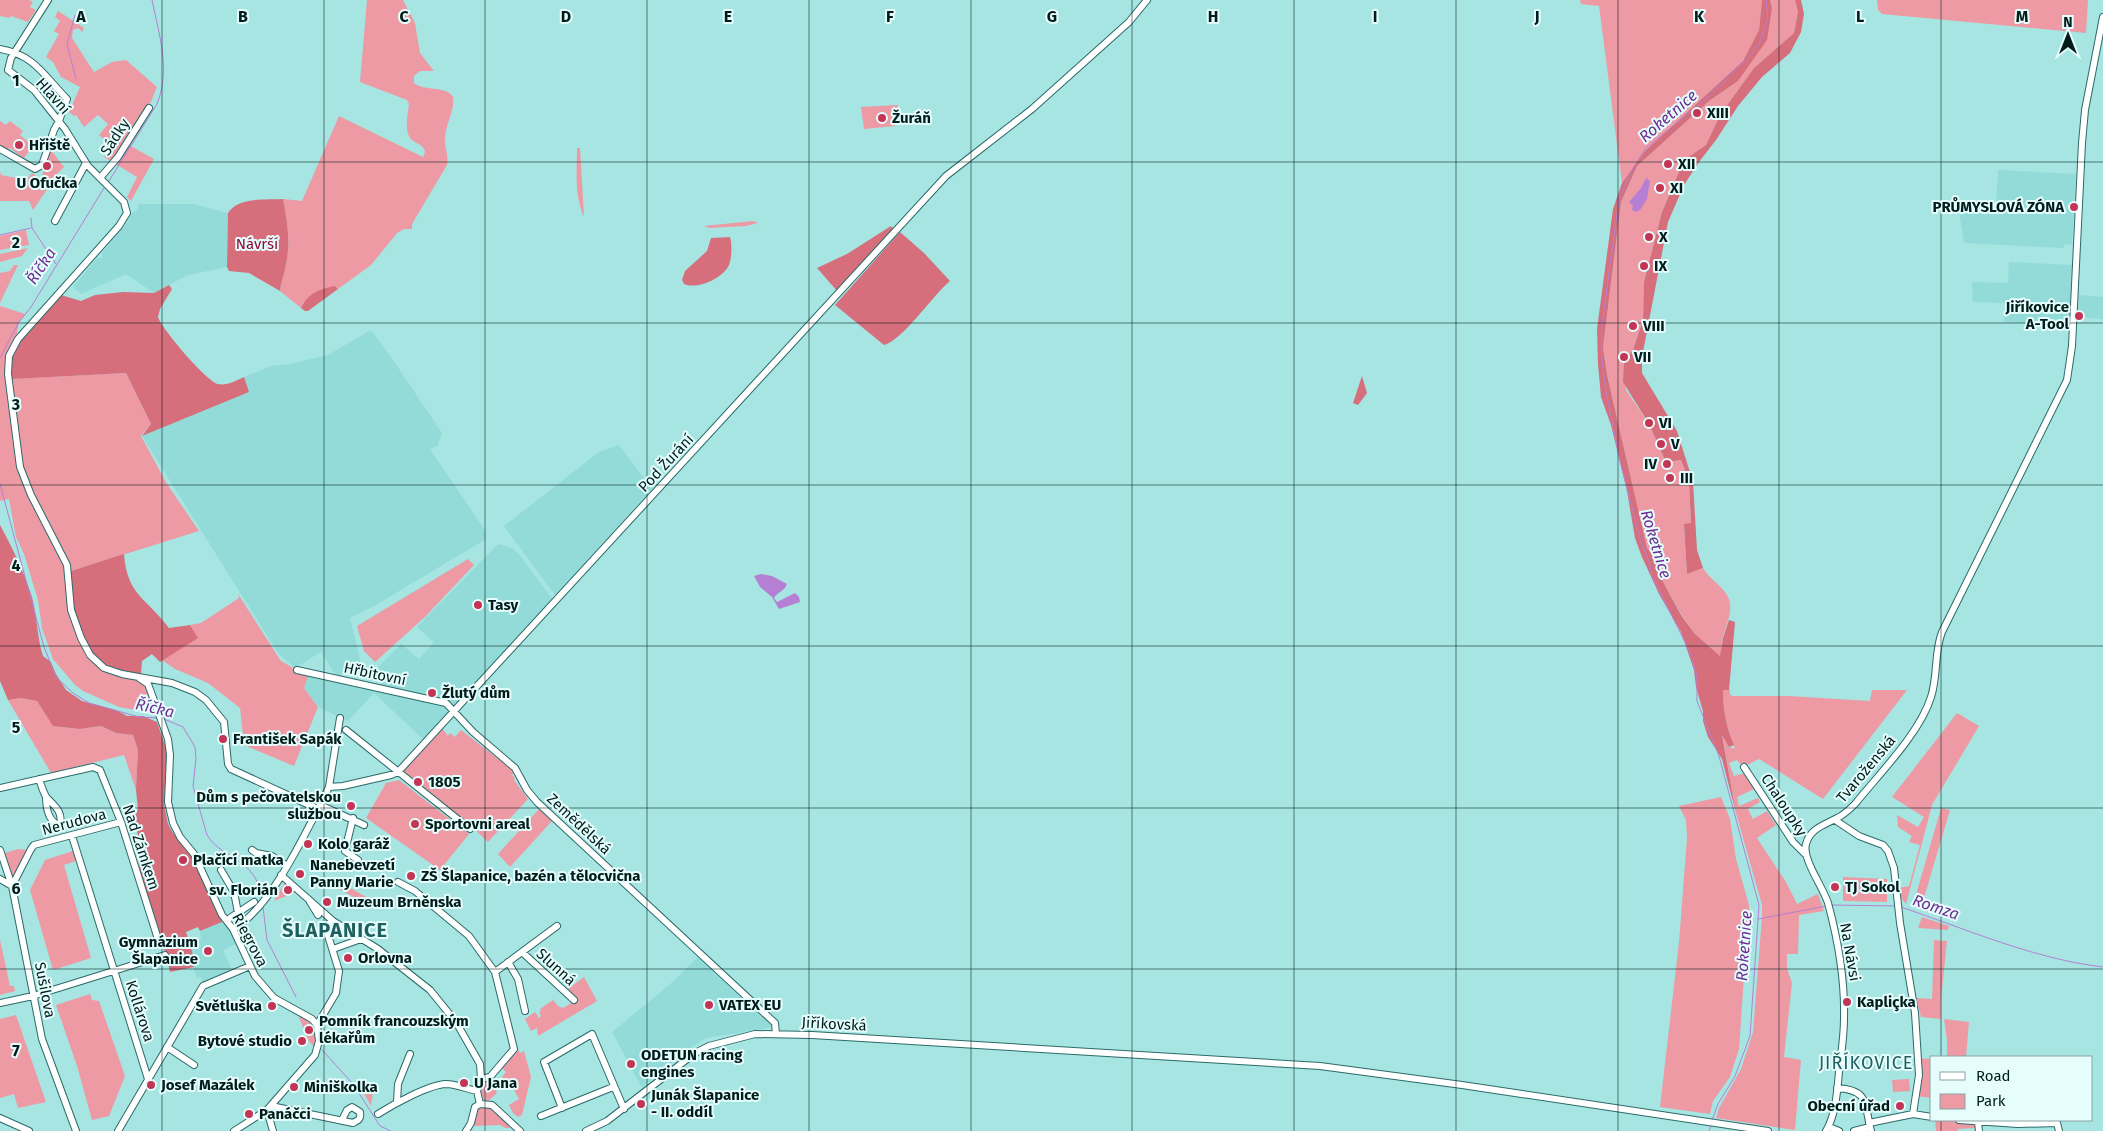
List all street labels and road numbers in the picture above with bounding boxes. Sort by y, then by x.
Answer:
street label: Hlavní [32,74,74,118]
street label: Sádky [96,115,134,159]
street label: Pod Žurání [635,430,697,496]
street label: Hřbitovní [342,659,408,689]
street label: Tvaroženská [1833,732,1899,806]
street label: Chaloupky [1757,770,1811,840]
street label: Zemědělská [543,790,615,858]
street label: Nad Zámkem [119,802,163,892]
street label: Nerudova [40,805,108,839]
street label: Riegrova [228,910,272,970]
street label: Na Návsi [1836,921,1864,983]
street label: Slunná [532,945,580,989]
street label: Sušilova [31,961,59,1019]
street label: Kollárova [122,978,158,1044]
street label: Jiříkovská [801,1013,867,1035]

